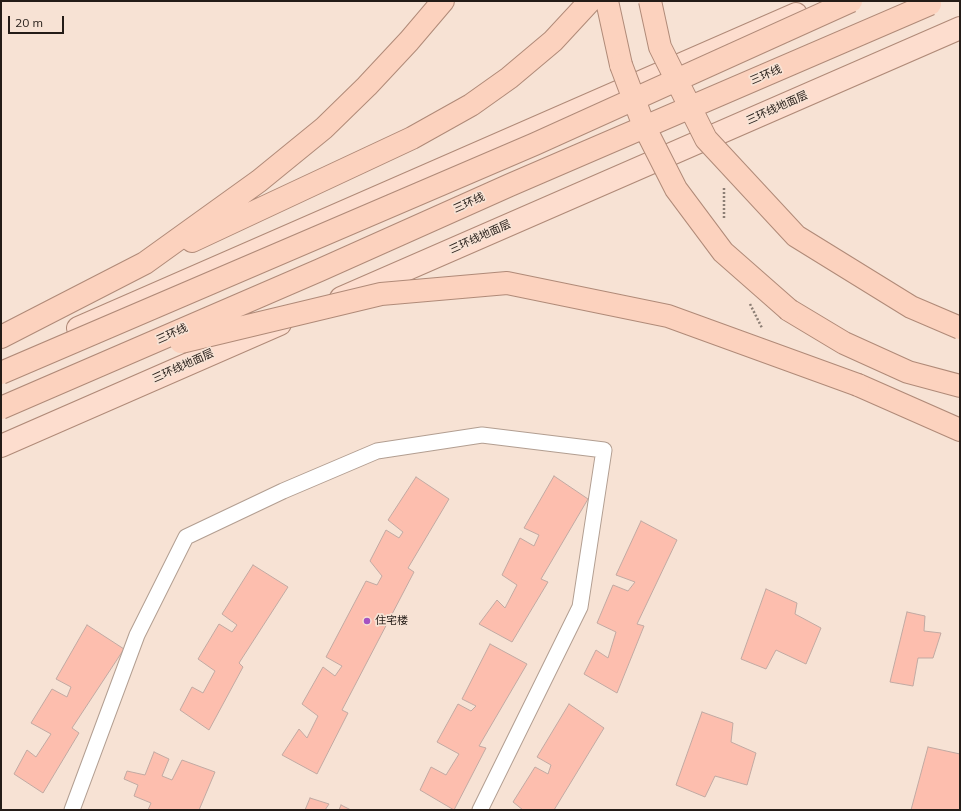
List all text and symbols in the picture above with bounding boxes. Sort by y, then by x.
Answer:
scale bar [10,8,66,34]
text: 20 m [15,15,43,30]
street label: 三环线 [748,62,784,88]
street label: 三环线地面层 [744,89,810,127]
street label: 三环线 [451,190,487,216]
street label: 三环线地面层 [447,218,513,256]
street label: 三环线 [154,321,190,347]
street label: 三环线地面层 [150,347,216,385]
place label: 住宅楼 [375,614,408,628]
marker: 住宅楼 [362,616,372,626]

